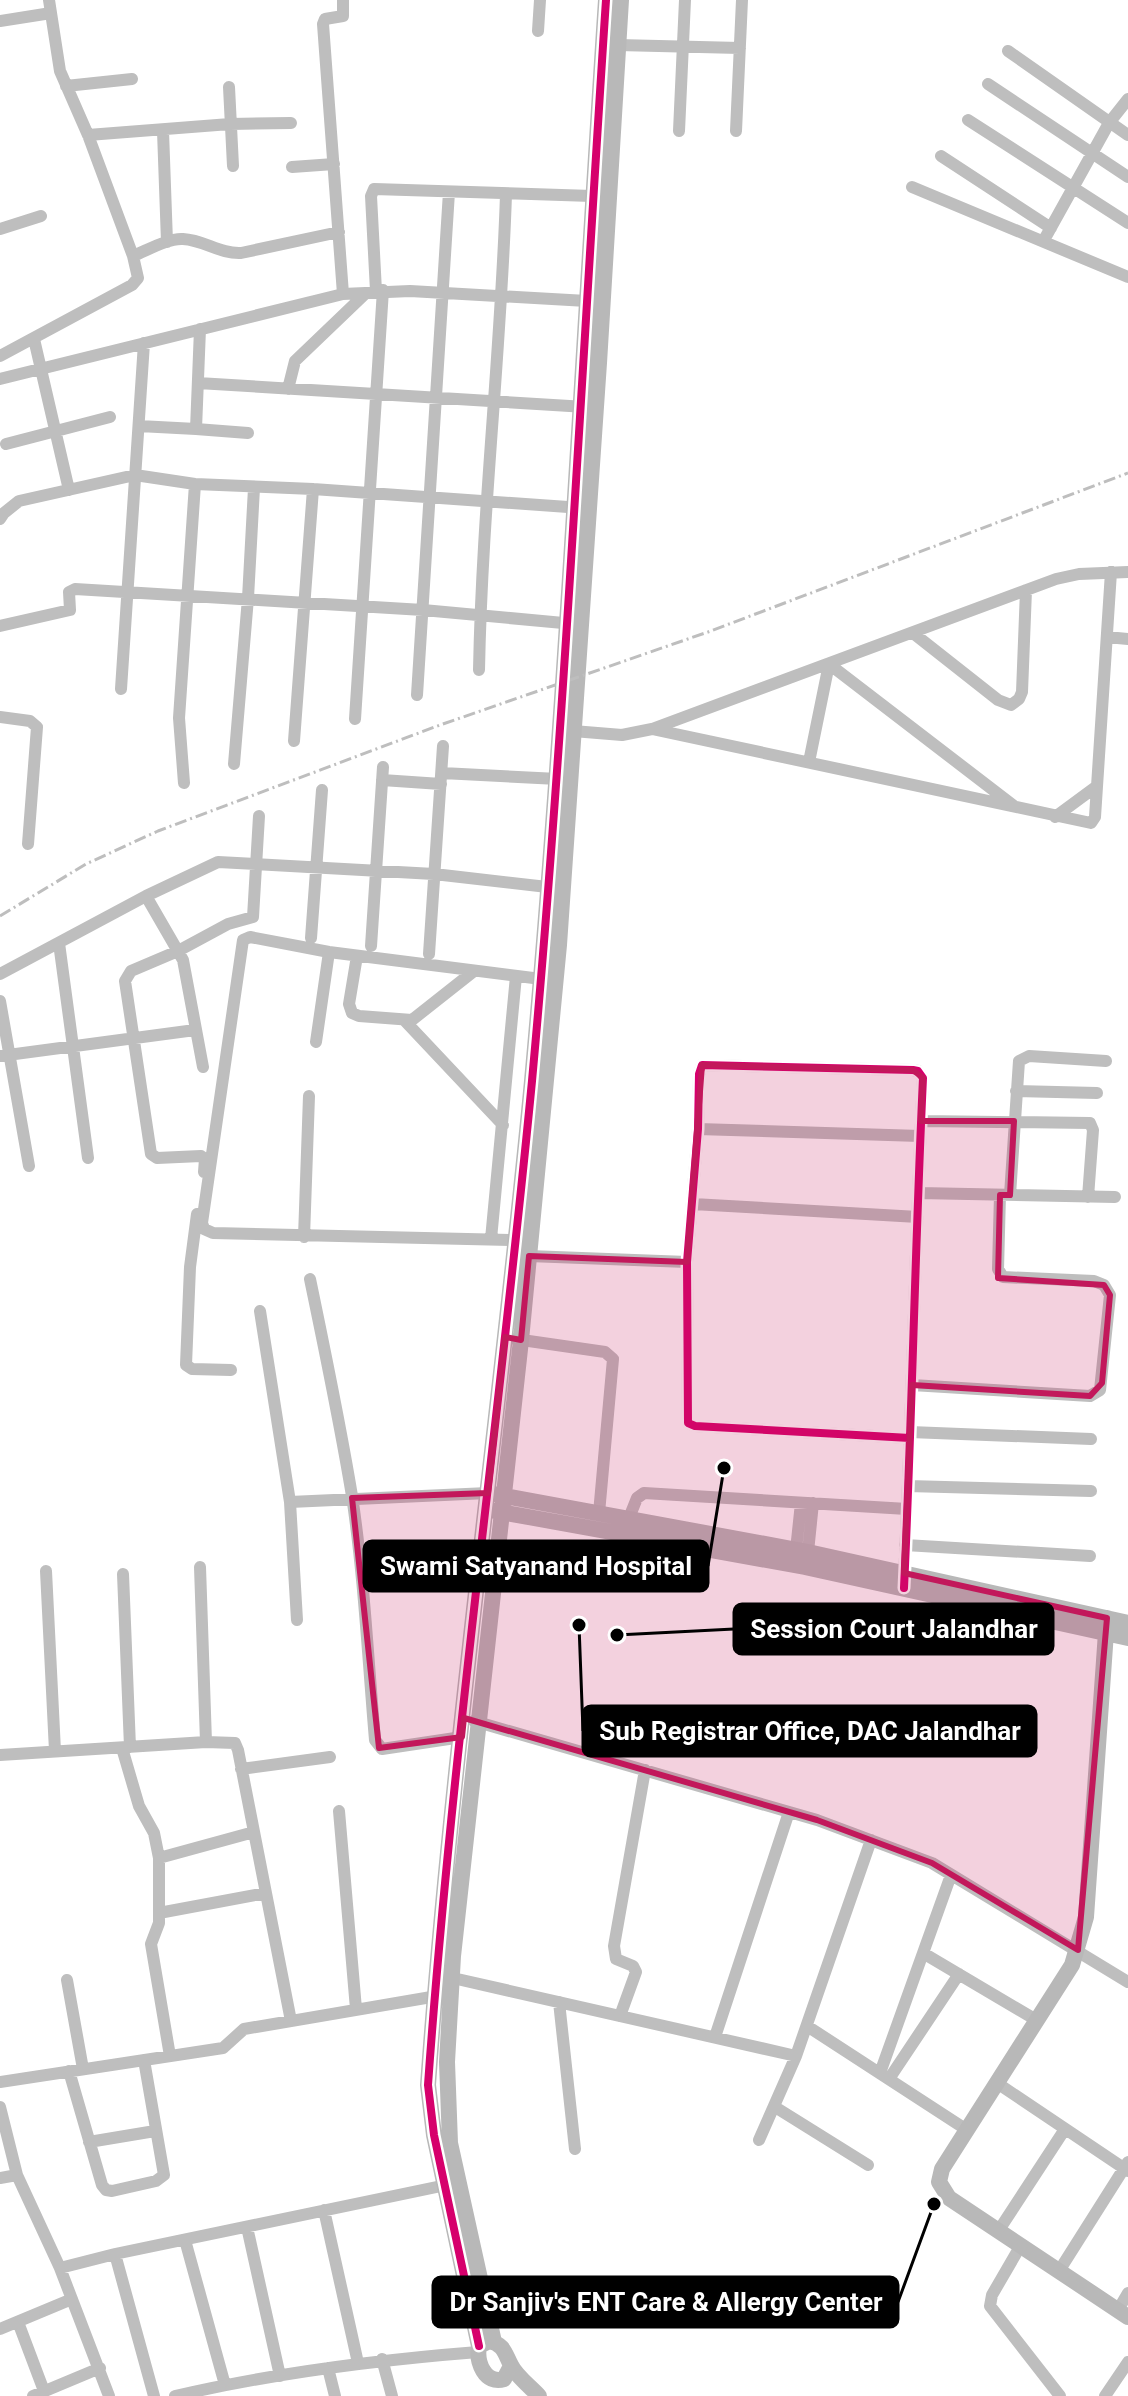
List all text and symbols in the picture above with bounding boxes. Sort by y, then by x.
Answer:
callout: Swami Satyanand Hospital [364,1541,708,1591]
text: Swami Satyanand Hospital [380,1551,692,1581]
callout: Session Court Jalandhar [734,1604,1053,1654]
text: Session Court Jalandhar [750,1614,1038,1644]
callout: Sub Registrar Office, DAC Jalandhar [583,1706,1036,1756]
text: Sub Registrar Office, DAC Jalandhar [599,1716,1021,1746]
callout: Dr Sanjiv's ENT Care & Allergy Center [433,2277,898,2327]
text: Dr Sanjiv's ENT Care & Allergy Center [450,2287,883,2317]

